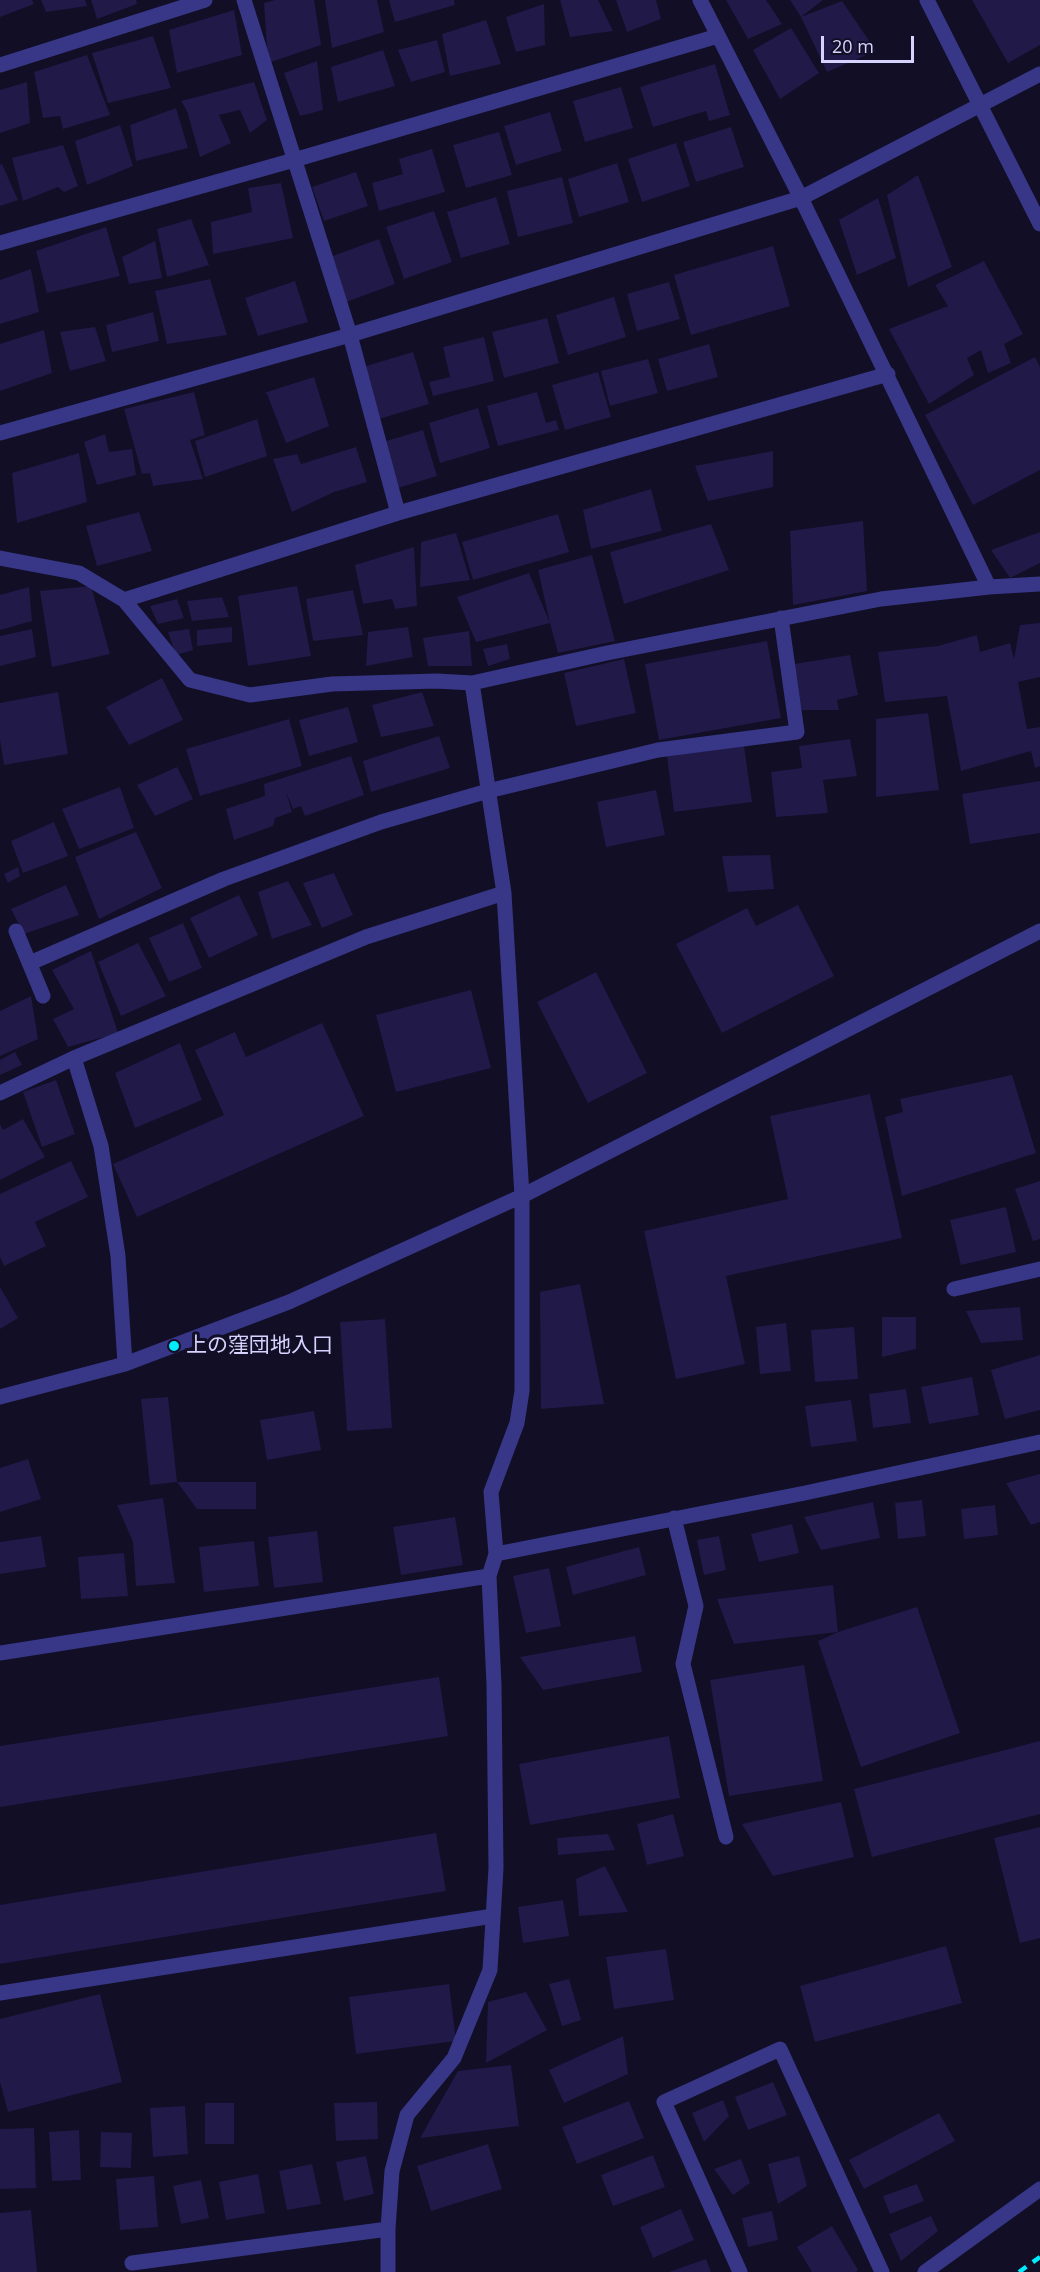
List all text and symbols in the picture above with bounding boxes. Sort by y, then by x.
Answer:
scale bar [824,24,917,62]
text: 20 m [832,34,874,58]
place label: 上の窪団地入口 [186,1333,333,1359]
marker: 上の窪団地入口 [167,1339,181,1353]

